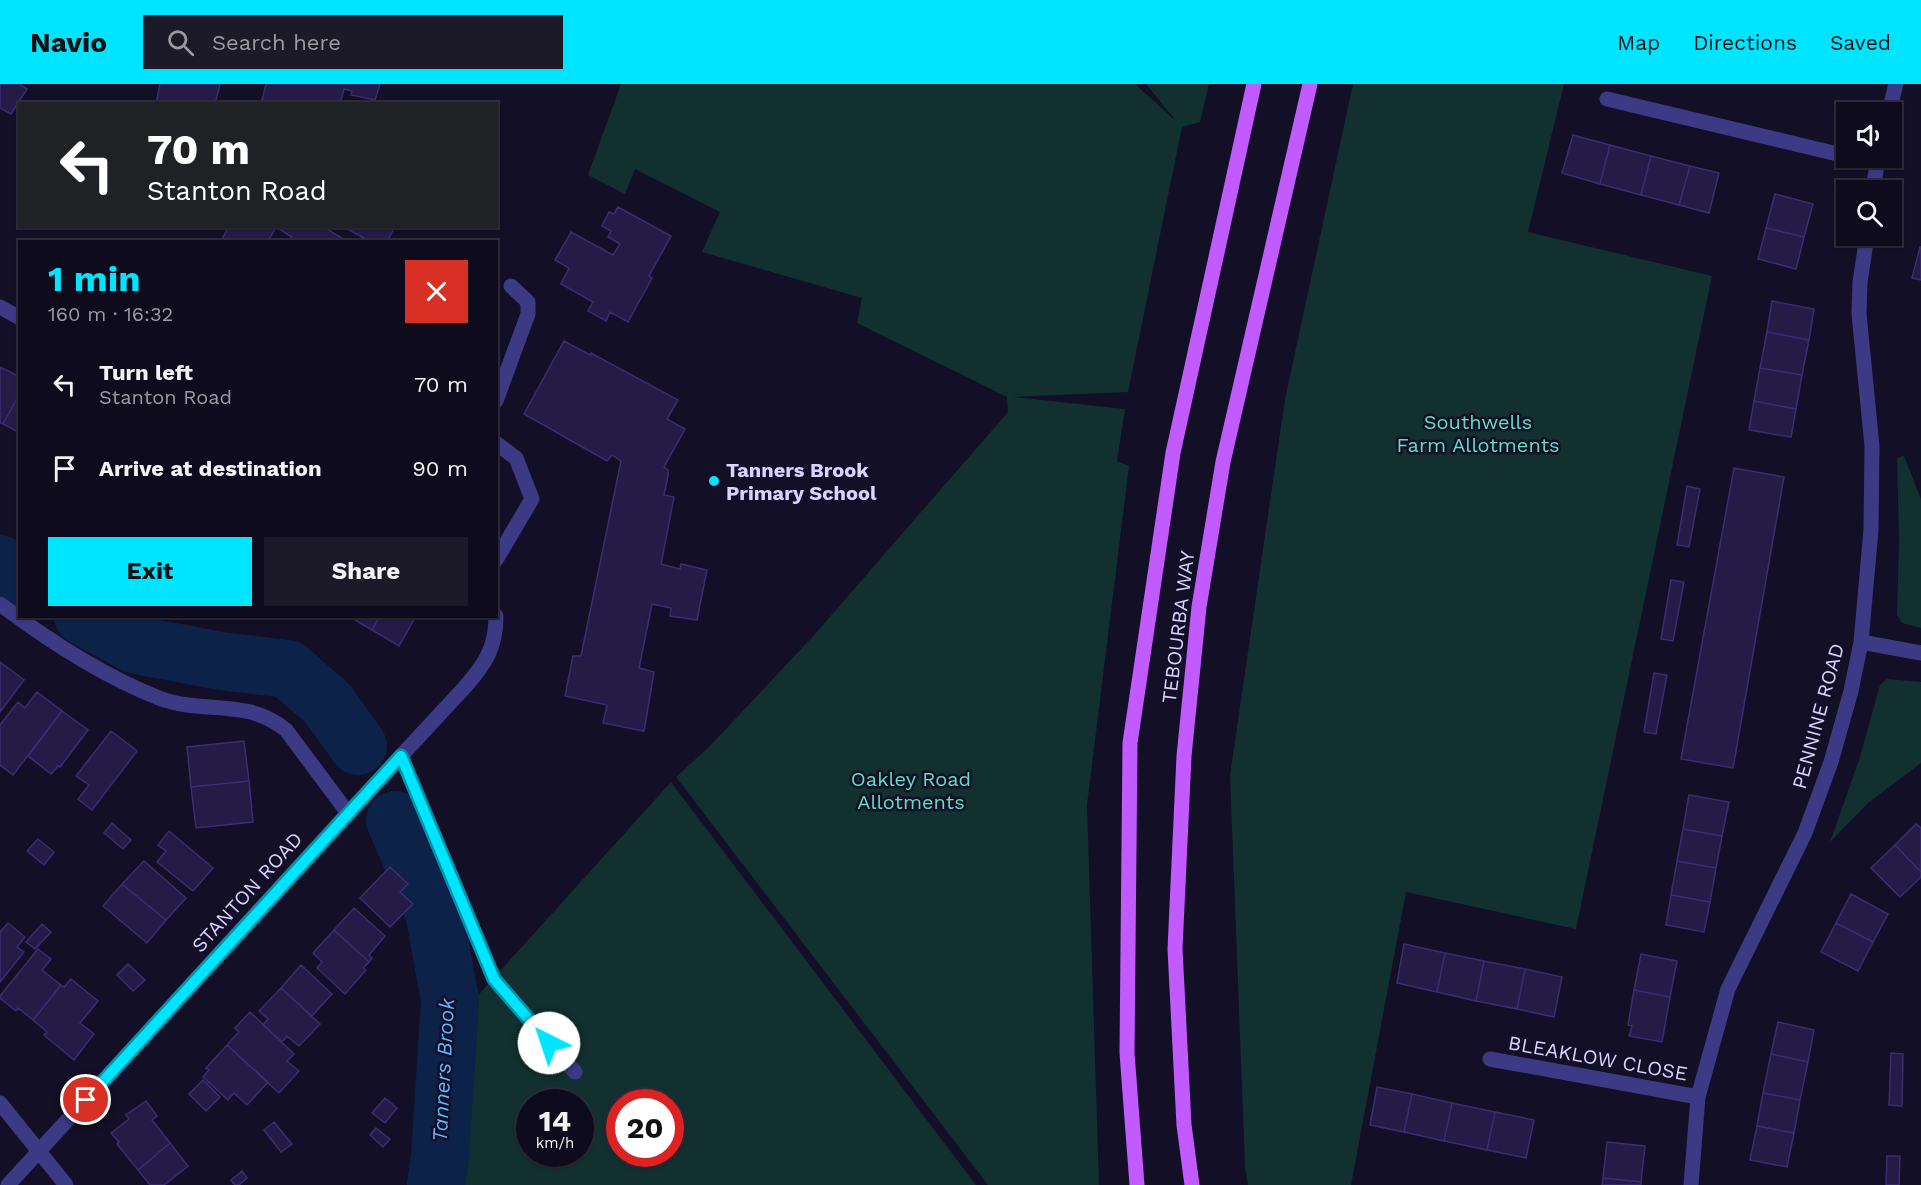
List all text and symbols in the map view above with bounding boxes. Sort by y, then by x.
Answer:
search box [143,15,563,69]
text: Navio [30,26,107,59]
icon: search [164,26,197,59]
text: Search here [212,30,341,55]
text: Map [1617,30,1660,55]
text: Directions [1693,30,1797,55]
text: Saved [1830,30,1891,55]
map controls [1836,102,1902,246]
button: sound [1836,102,1902,168]
text: 70 m [147,125,250,174]
icon: left [48,126,126,204]
text: Stanton Road [147,175,327,207]
button: search [1836,180,1902,246]
text: 1 min [48,258,140,300]
button: close [405,260,468,323]
text: 160 m · 16:32 [48,302,173,326]
text: Turn left [99,360,193,385]
icon: left [48,368,81,401]
text: 70 m [414,372,468,397]
text: Stanton Road [99,385,232,409]
park label: Southwells Farm Allotments [1396,410,1560,457]
icon: arrive [48,452,81,485]
text: Arrive at destination [99,456,322,481]
text: 90 m [412,456,468,481]
place label: Tanners Brook Primary School [726,458,877,505]
marker: Tanners Brook Primary School [707,474,721,488]
button: Exit [48,537,252,606]
button: Share [264,537,468,606]
street label: TEBOURBA WAY [1157,549,1199,705]
street label: PENNINE ROAD [1787,641,1849,791]
park label: Oakley Road Allotments [851,767,971,814]
street label: STANTON ROAD [187,827,307,957]
water label: Tanners Brook [427,997,459,1143]
position arrow [517,1011,581,1075]
street label: BLEAKLOW CLOSE [1506,1030,1690,1086]
pin [60,1074,111,1125]
icon: arrive [69,1083,102,1116]
speed limit sign: 20 [606,1089,684,1167]
text: 14 [539,1103,571,1138]
text: km/h [536,1134,574,1152]

